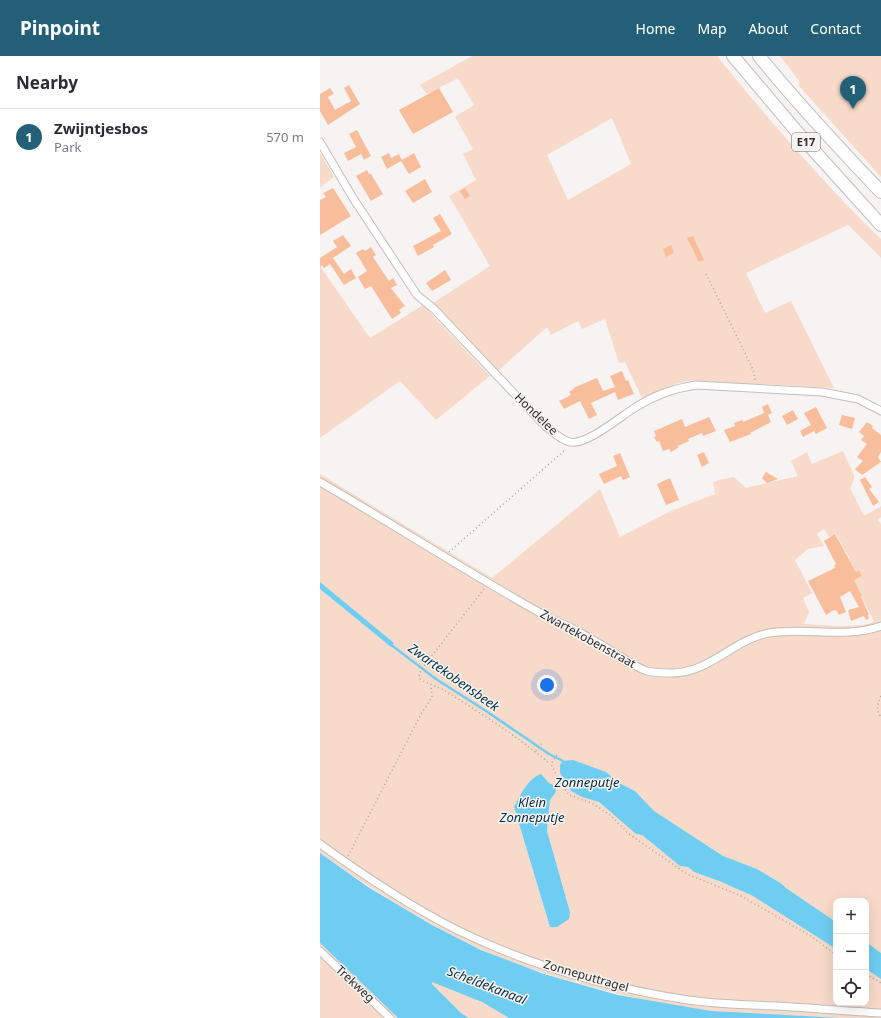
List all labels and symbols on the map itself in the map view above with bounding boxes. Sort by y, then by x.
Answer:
pin: 1 [840,76,866,109]
road number: E17 [792,133,820,151]
street label: Hondelee [511,389,562,439]
street label: Zwartekobenstraat [537,605,640,672]
water label: Zwartekobensbeek [404,638,504,715]
your location [537,675,557,695]
water label: Zonneputje [554,773,620,791]
water label: Klein Zonneputje [499,793,565,826]
street label: Zonneputtragel [542,955,631,996]
street label: Trekweg [332,961,379,1006]
water label: Scheldekanaal [445,962,530,1009]

